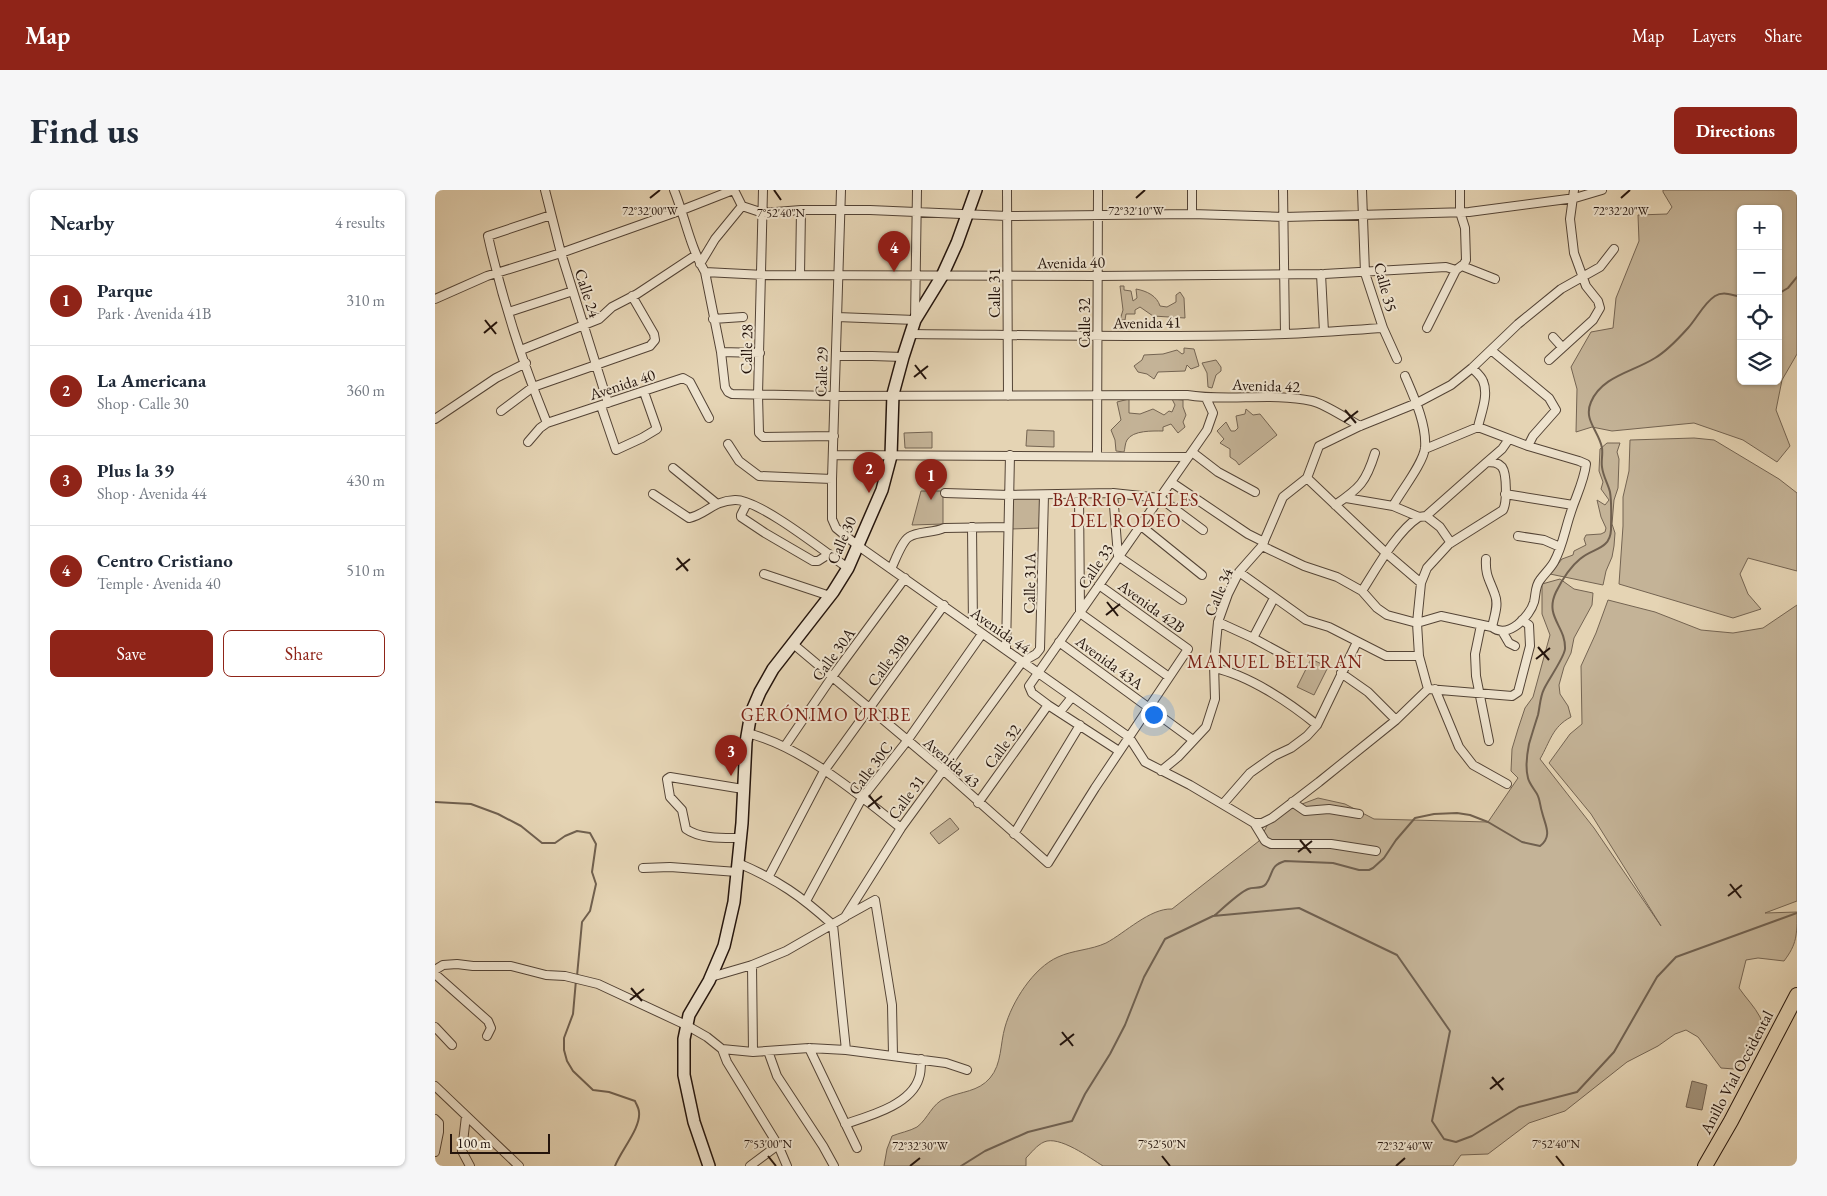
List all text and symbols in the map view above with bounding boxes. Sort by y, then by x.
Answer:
text: Map [25,20,70,51]
text: Map [1632,24,1664,47]
text: Layers [1692,24,1736,47]
text: Share [1764,24,1802,47]
button: Directions [1674,107,1797,154]
text: Find us [30,108,139,153]
text: 72°32'00"W [622,203,679,219]
text: 72°32'10"W [1108,203,1165,219]
text: 72°32'20"W [1593,203,1650,219]
text: 7°52'40"N [757,205,806,221]
map controls [1737,205,1782,385]
button: + [1737,205,1782,250]
text: Nearby [50,209,114,236]
text: 4 results [335,212,385,233]
pin: 4 [878,231,910,272]
button: − [1737,250,1782,295]
street label: Avenida 40 [1036,251,1106,274]
street label: Calle 35 [1369,260,1402,314]
street label: Calle 24 [570,266,605,321]
street label: Calle 31 [984,268,1005,318]
text: Parque [97,278,153,303]
text: 1 [62,290,70,311]
text: 310 m [346,290,385,311]
button: locate [1737,295,1782,340]
street label: Calle 32 [1074,298,1095,348]
text: Park · Avenida 41B [97,303,211,324]
street label: Avenida 41 [1112,311,1181,334]
street label: Calle 28 [736,323,757,374]
button: layers [1737,340,1782,385]
street label: Calle 29 [810,346,833,397]
street label: Avenida 40 [586,364,658,405]
text: La Americana [97,368,206,393]
street label: Avenida 42 [1231,374,1301,397]
text: 2 [62,380,70,401]
text: 360 m [346,380,385,401]
text: Shop · Calle 30 [97,393,189,414]
pin: 2 [853,452,885,493]
text: Plus la 39 [97,458,174,483]
pin: 1 [915,459,947,500]
text: 3 [62,470,70,491]
text: 430 m [346,470,385,491]
text: Shop · Avenida 44 [97,483,207,504]
district label: BARRIO VALLES DEL RODEO [1053,488,1199,532]
street label: Calle 30 [822,513,861,567]
street label: Calle 33 [1073,539,1118,593]
text: Centro Cristiano [97,548,233,573]
street label: Calle 31A [1018,551,1041,614]
text: 4 [62,560,70,581]
text: 510 m [346,560,385,581]
street label: Calle 34 [1199,565,1238,619]
text: Temple · Avenida 40 [97,573,221,594]
street label: Avenida 42B [1113,575,1189,638]
street label: Avenida 44 [966,602,1035,659]
street label: Calle 30A [807,623,860,685]
button: Save [50,630,213,677]
button: Share [223,630,385,677]
street label: Calle 30B [862,630,914,691]
street label: Avenida 43A [1071,630,1149,695]
district label: MANUEL BELTRAN [1187,650,1363,673]
your location [1141,702,1167,728]
district label: GERÓNIMO URIBE [741,703,911,726]
street label: Calle 32 [979,720,1026,773]
street label: Avenida 43 [918,731,985,793]
pin: 3 [715,735,747,776]
street label: Calle 30C [843,737,897,799]
street label: Calle 31 [883,771,930,824]
street label: Anillo Vial Occidental [1695,1007,1778,1138]
scale bar [450,1131,550,1154]
text: 100 m [457,1134,491,1152]
text: 7°53'00"N [744,1136,793,1152]
text: 7°52'50"N [1138,1136,1187,1152]
text: 7°52'40"N [1532,1136,1581,1152]
text: 72°32'30"W [892,1138,949,1154]
text: 72°32'40"W [1377,1138,1434,1154]

